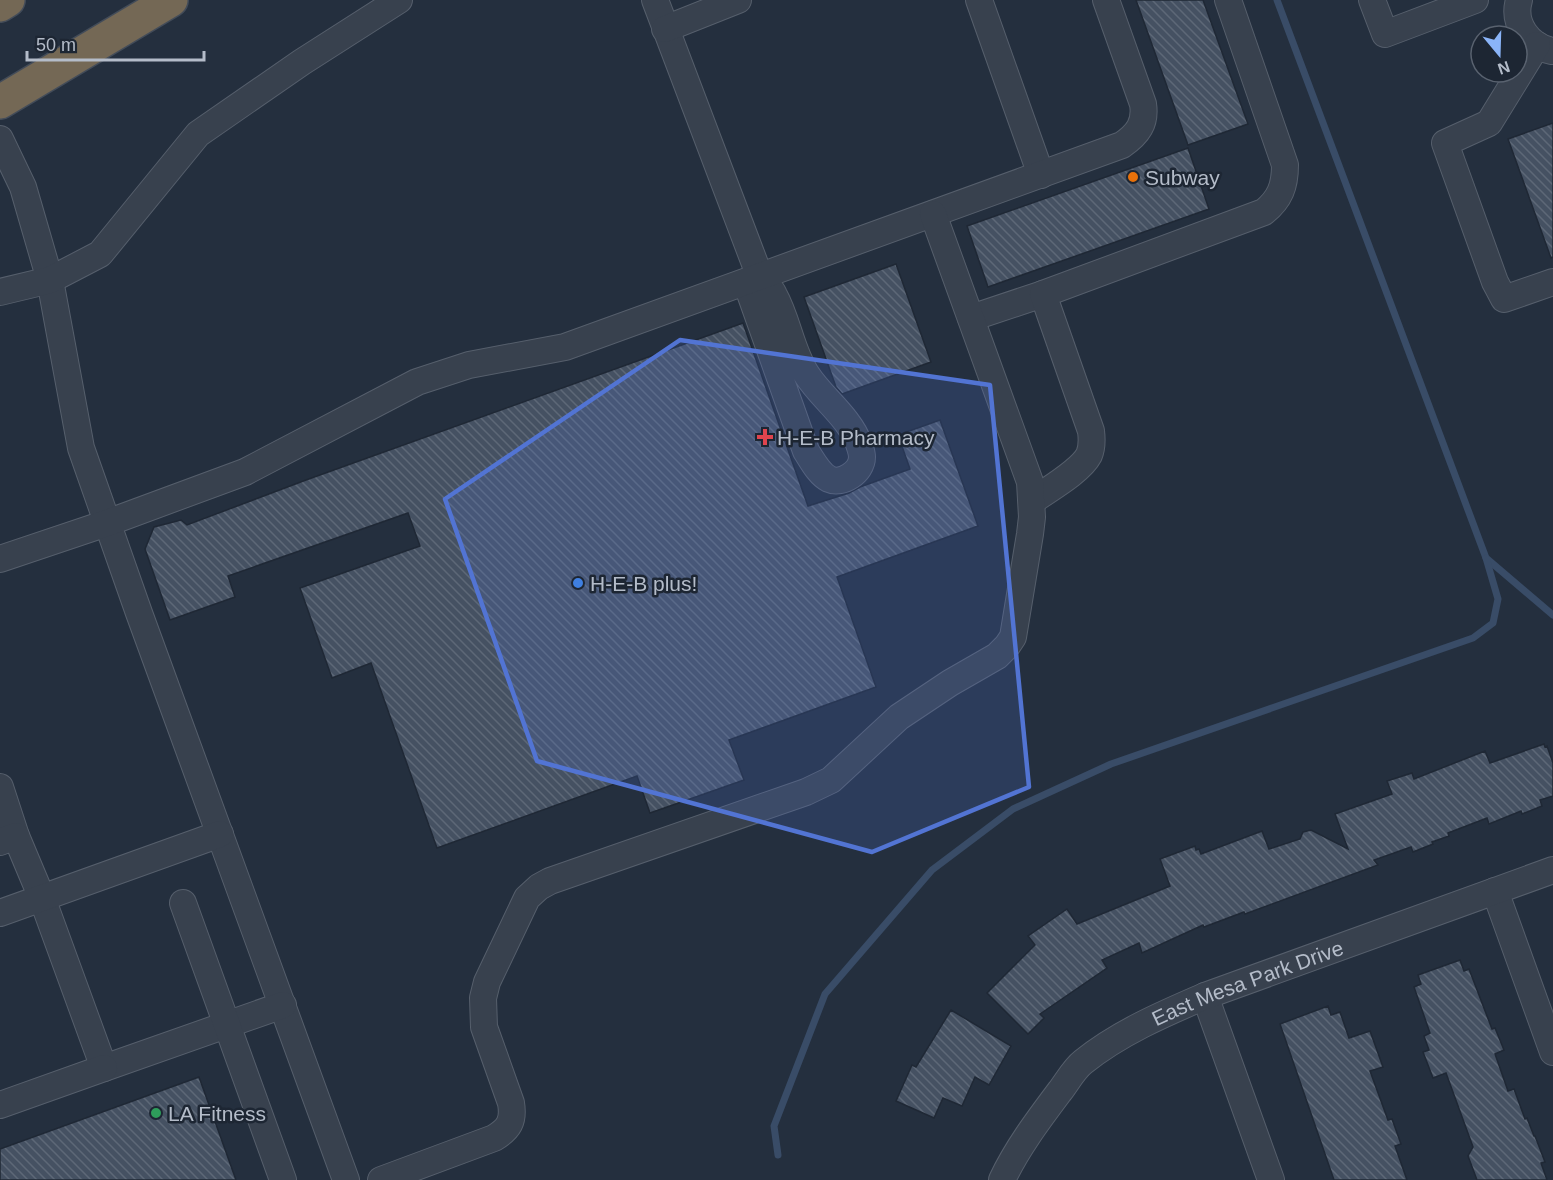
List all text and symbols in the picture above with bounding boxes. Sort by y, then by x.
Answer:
scale bar [27,24,204,62]
north arrow [1469,24,1529,84]
text: 50 m [36,35,76,55]
text: N [1495,58,1512,78]
place label: Subway [1145,166,1220,189]
marker: Subway [1126,170,1140,184]
place label: H-E-B Pharmacy [777,426,935,449]
marker: H-E-B Pharmacy [758,430,772,444]
place label: H-E-B plus! [590,572,697,595]
marker: H-E-B plus! [571,576,585,590]
street label: East Mesa Park Drive [1148,936,1346,1030]
place label: LA Fitness [168,1102,266,1125]
marker: LA Fitness [149,1106,163,1120]

